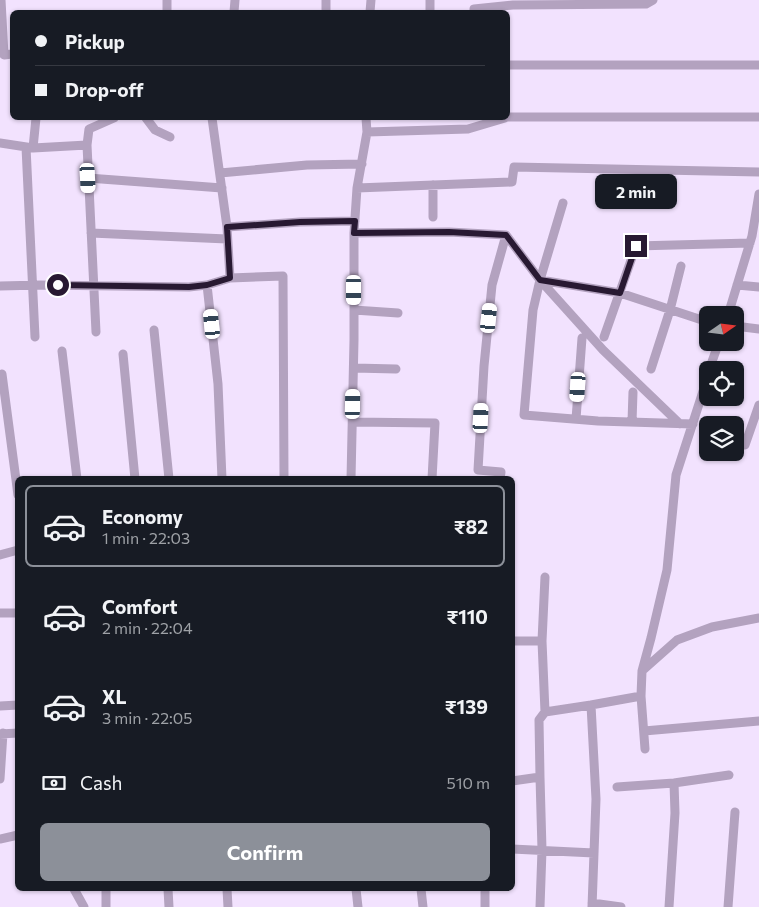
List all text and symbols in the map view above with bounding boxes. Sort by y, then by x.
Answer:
text: Pickup [65,30,125,53]
text: Drop-off [65,78,144,101]
car [79,163,96,193]
callout: 2 min [595,174,677,208]
text: 2 min [616,182,656,201]
route end [625,235,647,257]
route start [47,274,69,296]
car [346,275,361,305]
car [479,302,498,334]
north arrow [699,306,744,351]
map controls [699,306,744,461]
car [202,308,221,340]
button: locate [699,361,744,406]
car [569,372,586,402]
car [345,389,360,419]
car [472,403,489,433]
button: layers [699,416,744,461]
icon: car [42,504,87,549]
text: Economy [102,505,183,528]
text: ₹82 [454,515,488,538]
text: 1 min · 22:03 [102,528,190,547]
icon: car [42,594,87,639]
text: Comfort [102,595,178,618]
text: ₹110 [446,605,488,628]
text: 2 min · 22:04 [102,618,193,637]
icon: car [42,684,87,729]
text: XL [102,685,127,708]
text: ₹139 [445,695,488,718]
text: 3 min · 22:05 [102,708,193,727]
icon: cash [40,769,68,797]
text: Cash [80,771,122,794]
text: 510 m [447,773,490,792]
button: Confirm [40,823,490,881]

